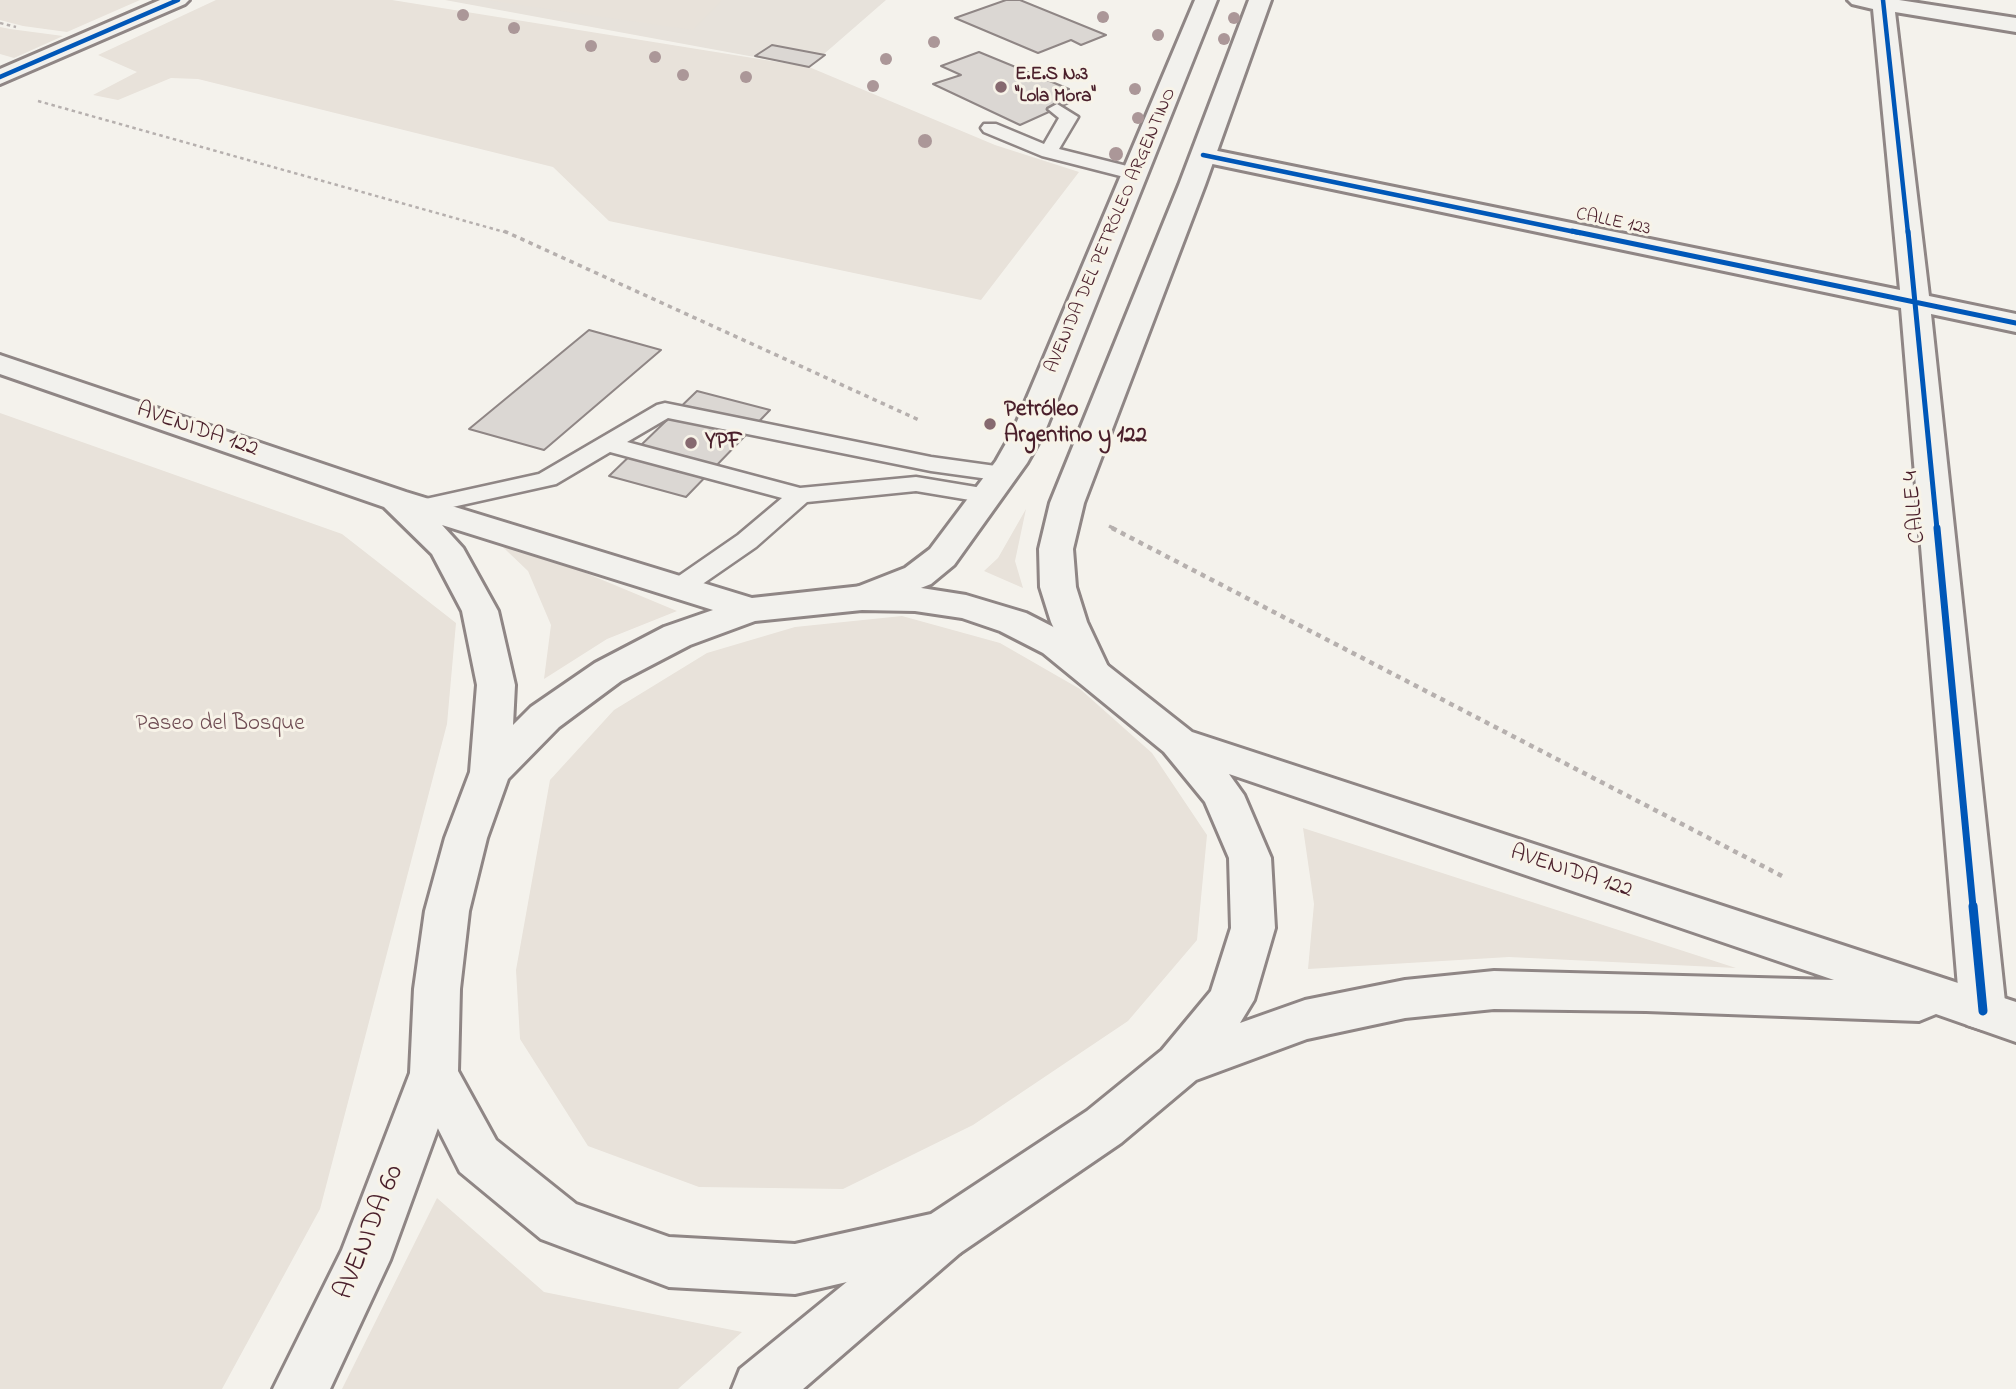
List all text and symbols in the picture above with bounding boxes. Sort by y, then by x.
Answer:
place label: E.E.S Nº3 "Lola Mora" [1015,65,1096,109]
marker: E.E.S Nº3 "Lola Mora" [993,79,1009,95]
street label: AVENIDA DEL PETRÓLEO ARGENTINO [1041,85,1183,377]
street label: CALLE 123 [1574,204,1652,242]
street label: AVENIDA 122 [133,397,261,465]
place label: Petróleo Argentino y 122 [1004,397,1147,451]
marker: Petróleo Argentino y 122 [982,416,998,432]
place label: YPF [705,429,742,457]
marker: YPF [683,435,699,451]
street label: CALLE 4 [1898,469,1934,545]
park label: Paseo del Bosque [135,711,305,739]
street label: AVENIDA 122 [1506,840,1636,906]
street label: AVENIDA 60 [329,1161,413,1305]

